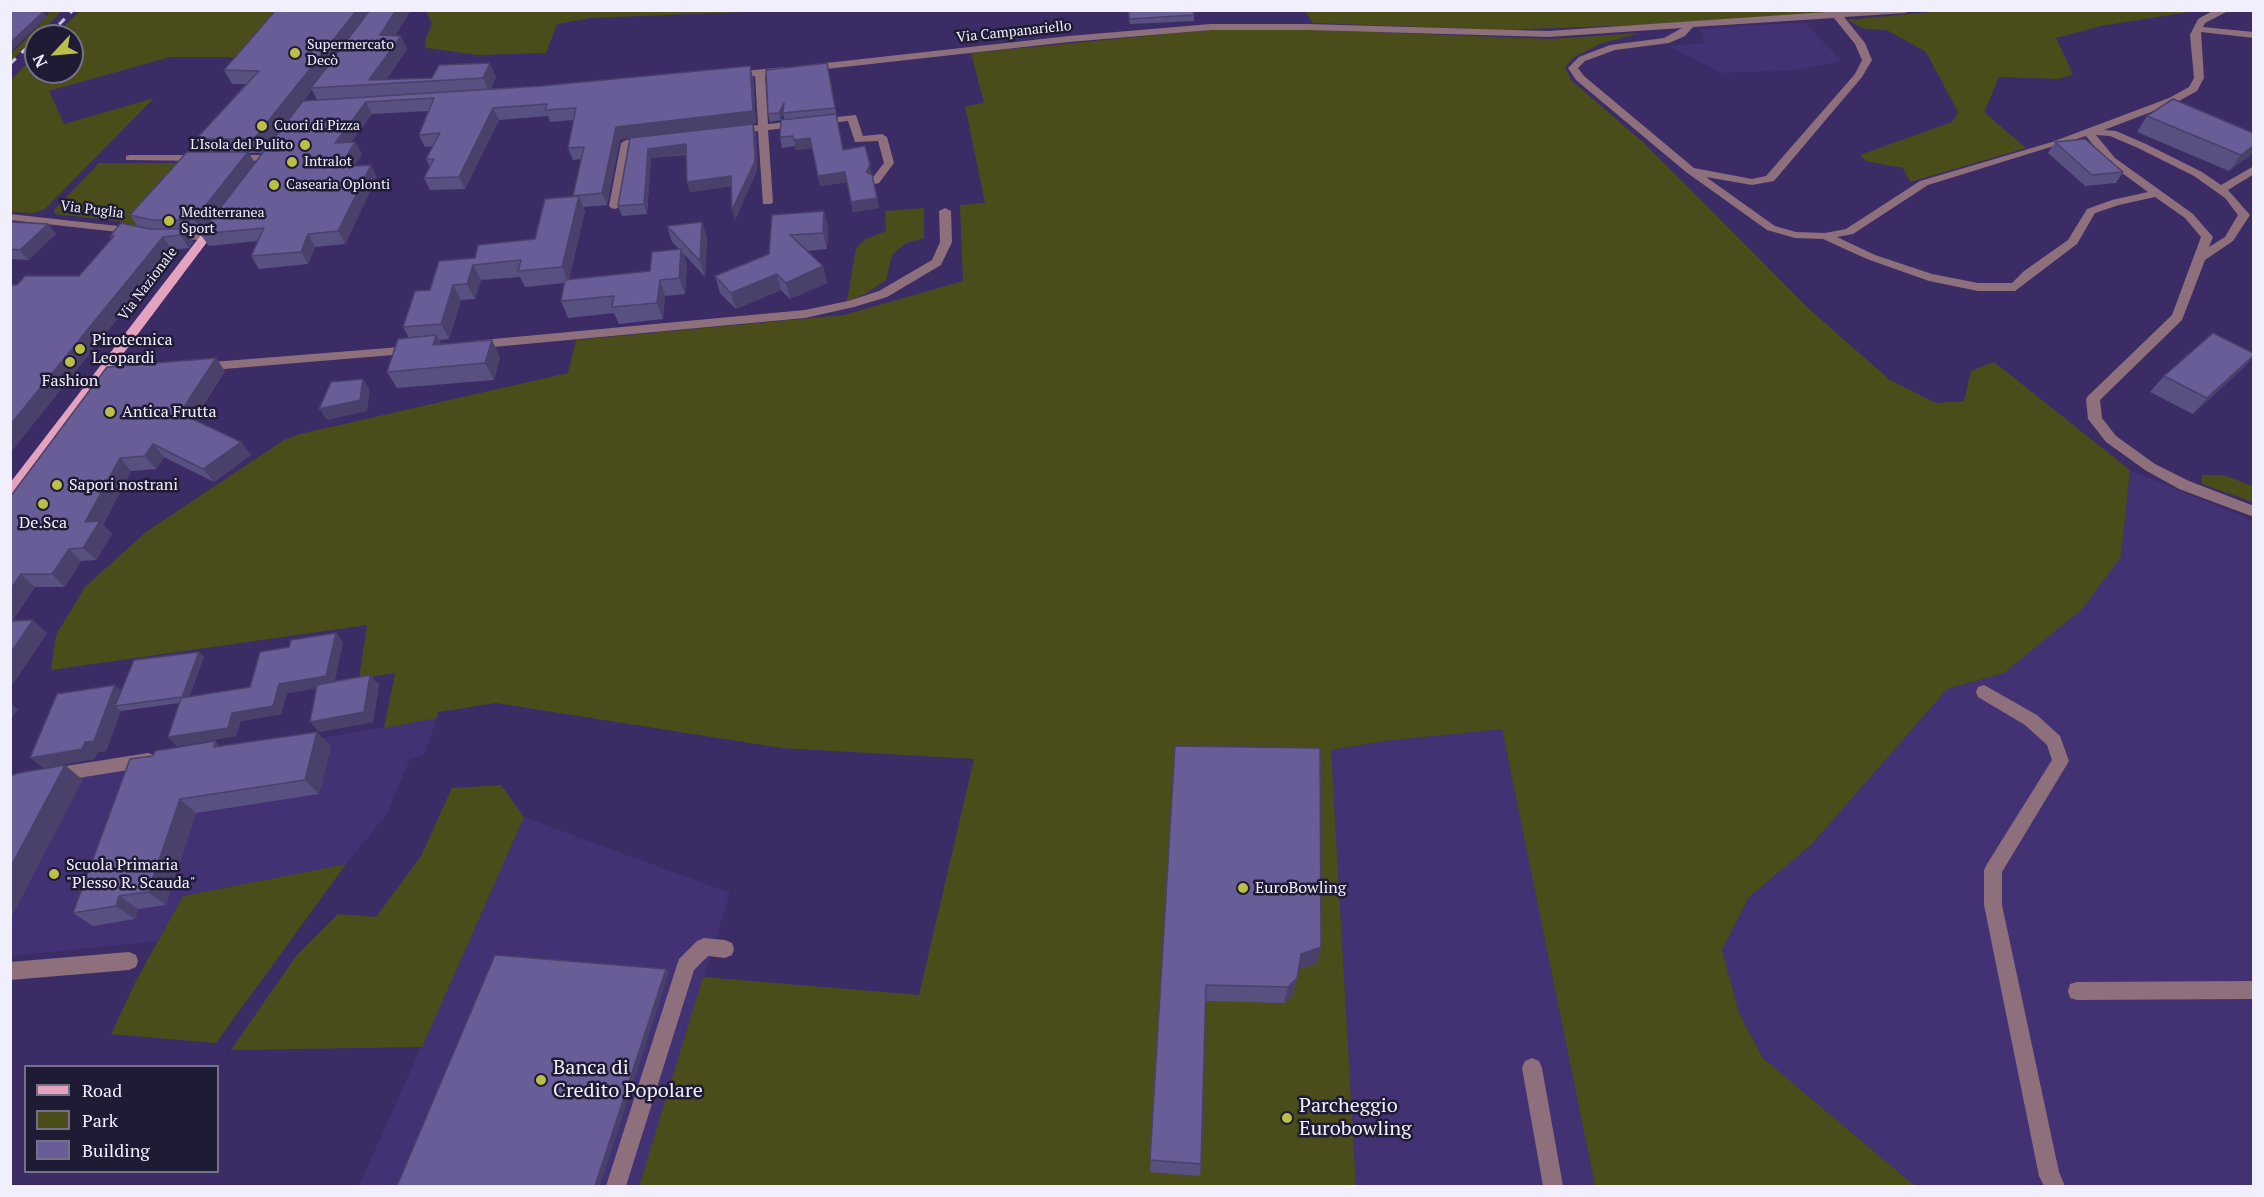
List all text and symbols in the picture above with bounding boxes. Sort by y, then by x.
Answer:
street label: Via Campanariello [956,18,1072,46]
north arrow [24,24,84,84]
place label: Supermercato Decò [307,37,394,70]
marker: Supermercato Decò [288,46,302,60]
text: N [27,51,52,71]
place label: Cuori di Pizza [274,118,360,134]
marker: Cuori di Pizza [255,119,269,133]
place label: L'Isola del Pulito [190,137,293,153]
marker: L'Isola del Pulito [298,138,312,152]
place label: Intralot [304,154,352,170]
marker: Intralot [285,155,299,169]
place label: Casearia Oplonti [286,177,390,193]
marker: Casearia Oplonti [267,178,281,192]
street label: Via Puglia [59,198,125,222]
place label: Mediterranea Sport [181,205,265,238]
marker: Mediterranea Sport [162,214,176,228]
street label: Via Nazionale [115,244,181,324]
place label: Pirotecnica Leopardi [92,330,172,368]
marker: Pirotecnica Leopardi [73,342,87,356]
marker: Fashion [63,355,77,369]
place label: Fashion [42,371,98,391]
place label: Antica Frutta [122,402,217,422]
marker: Antica Frutta [103,405,117,419]
place label: Sapori nostrani [69,475,178,495]
marker: Sapori nostrani [50,478,64,492]
marker: De.Sca [36,497,50,511]
place label: De.Sca [19,513,67,533]
place label: Scuola Primaria "Plesso R. Scauda" [66,855,196,893]
marker: Scuola Primaria "Plesso R. Scauda" [47,867,61,881]
place label: EuroBowling [1255,878,1346,898]
marker: EuroBowling [1236,881,1250,895]
place label: Banca di Credito Popolare [553,1056,703,1103]
legend [24,1065,219,1173]
marker: Banca di Credito Popolare [534,1073,548,1087]
text: Road [82,1078,122,1102]
place label: Parcheggio Eurobowling [1299,1094,1412,1141]
text: Park [82,1108,118,1132]
marker: Parcheggio Eurobowling [1280,1111,1294,1125]
text: Building [82,1138,150,1162]

